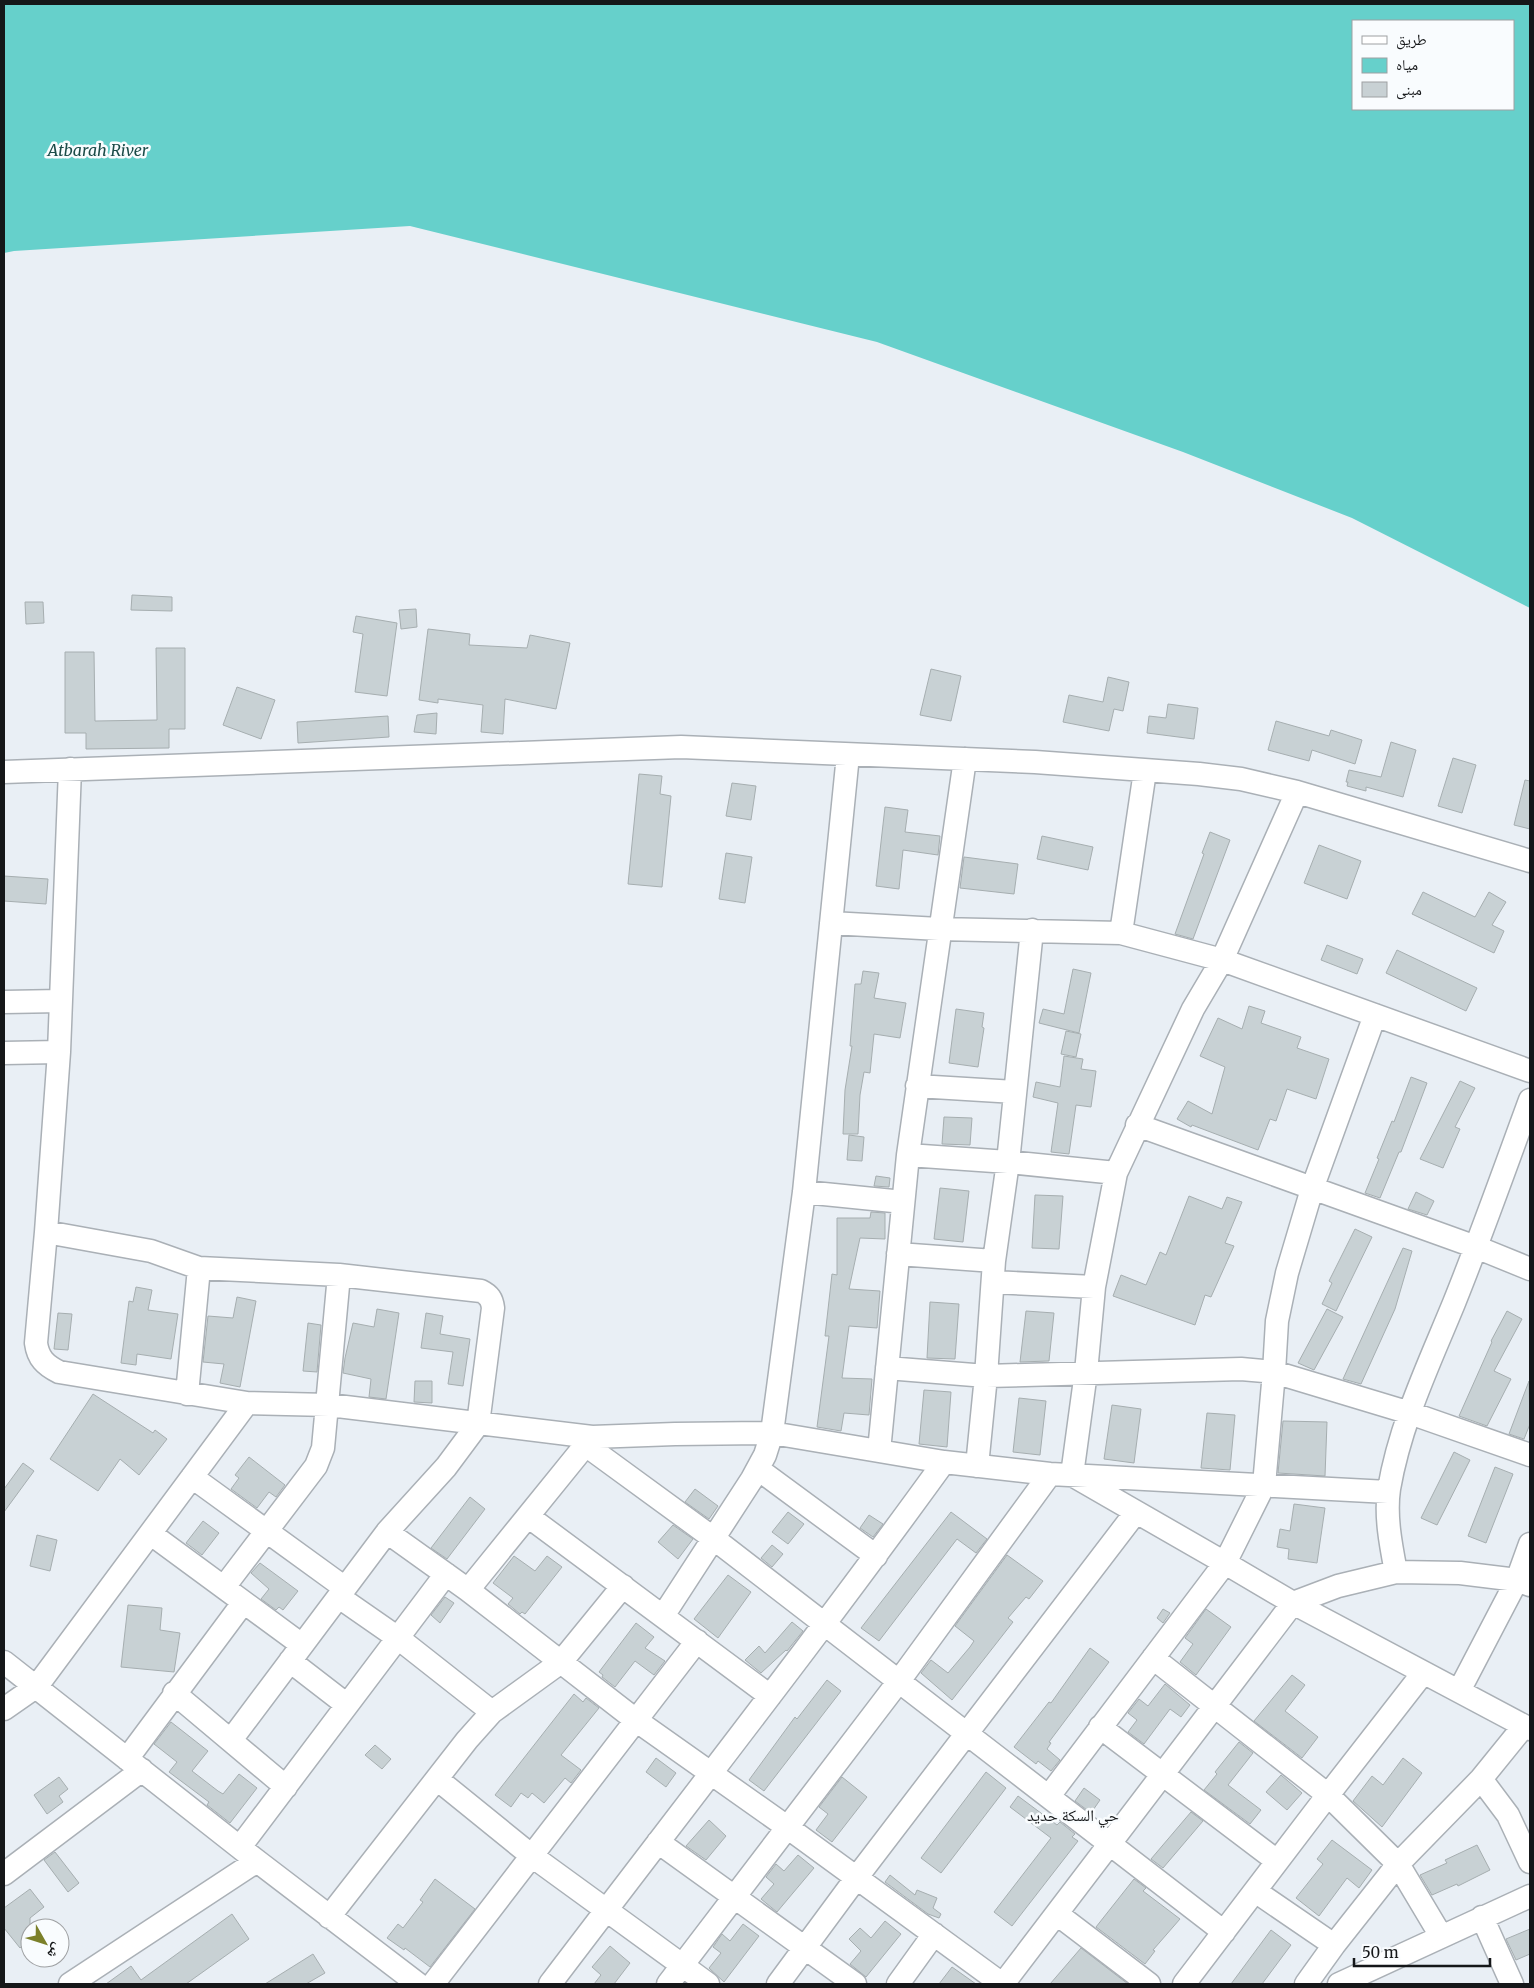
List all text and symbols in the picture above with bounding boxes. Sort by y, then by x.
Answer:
legend [1352,20,1514,110]
text: طريق [1396,30,1427,50]
text: مياه [1396,55,1418,74]
text: مبنى [1396,80,1422,100]
water label: Atbarah River [46,140,149,160]
district label: حي السكة حديد [1027,1805,1119,1828]
north arrow [20,1918,70,1968]
scale bar [1354,1936,1490,1968]
text: ش [43,1940,67,1963]
text: 50 m [1362,1943,1399,1962]

